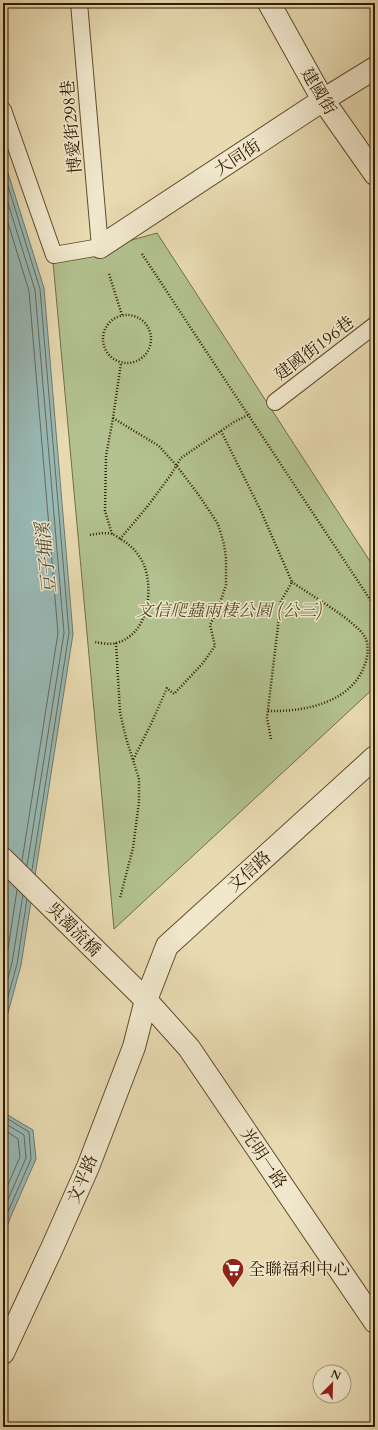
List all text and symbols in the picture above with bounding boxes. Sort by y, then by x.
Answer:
street label: 建國街 [296,63,342,119]
street label: 博愛街298巷 [56,79,87,175]
street label: 大同街 [210,134,265,181]
street label: 建國街196巷 [270,311,359,386]
water label: 豆子埔溪 [30,519,63,595]
park label: 文信爬蟲兩棲公園 (公三) [136,599,322,622]
street label: 文信路 [223,846,276,897]
street label: 吳濁流橋 [41,897,106,962]
street label: 光明一路 [235,1124,292,1193]
street label: 文平路 [62,1151,103,1207]
supermarket icon: 全聯福利中心 [220,1256,246,1289]
place label: 全聯福利中心 [248,1258,350,1281]
north arrow [312,1364,352,1404]
text: N [328,1366,343,1384]

